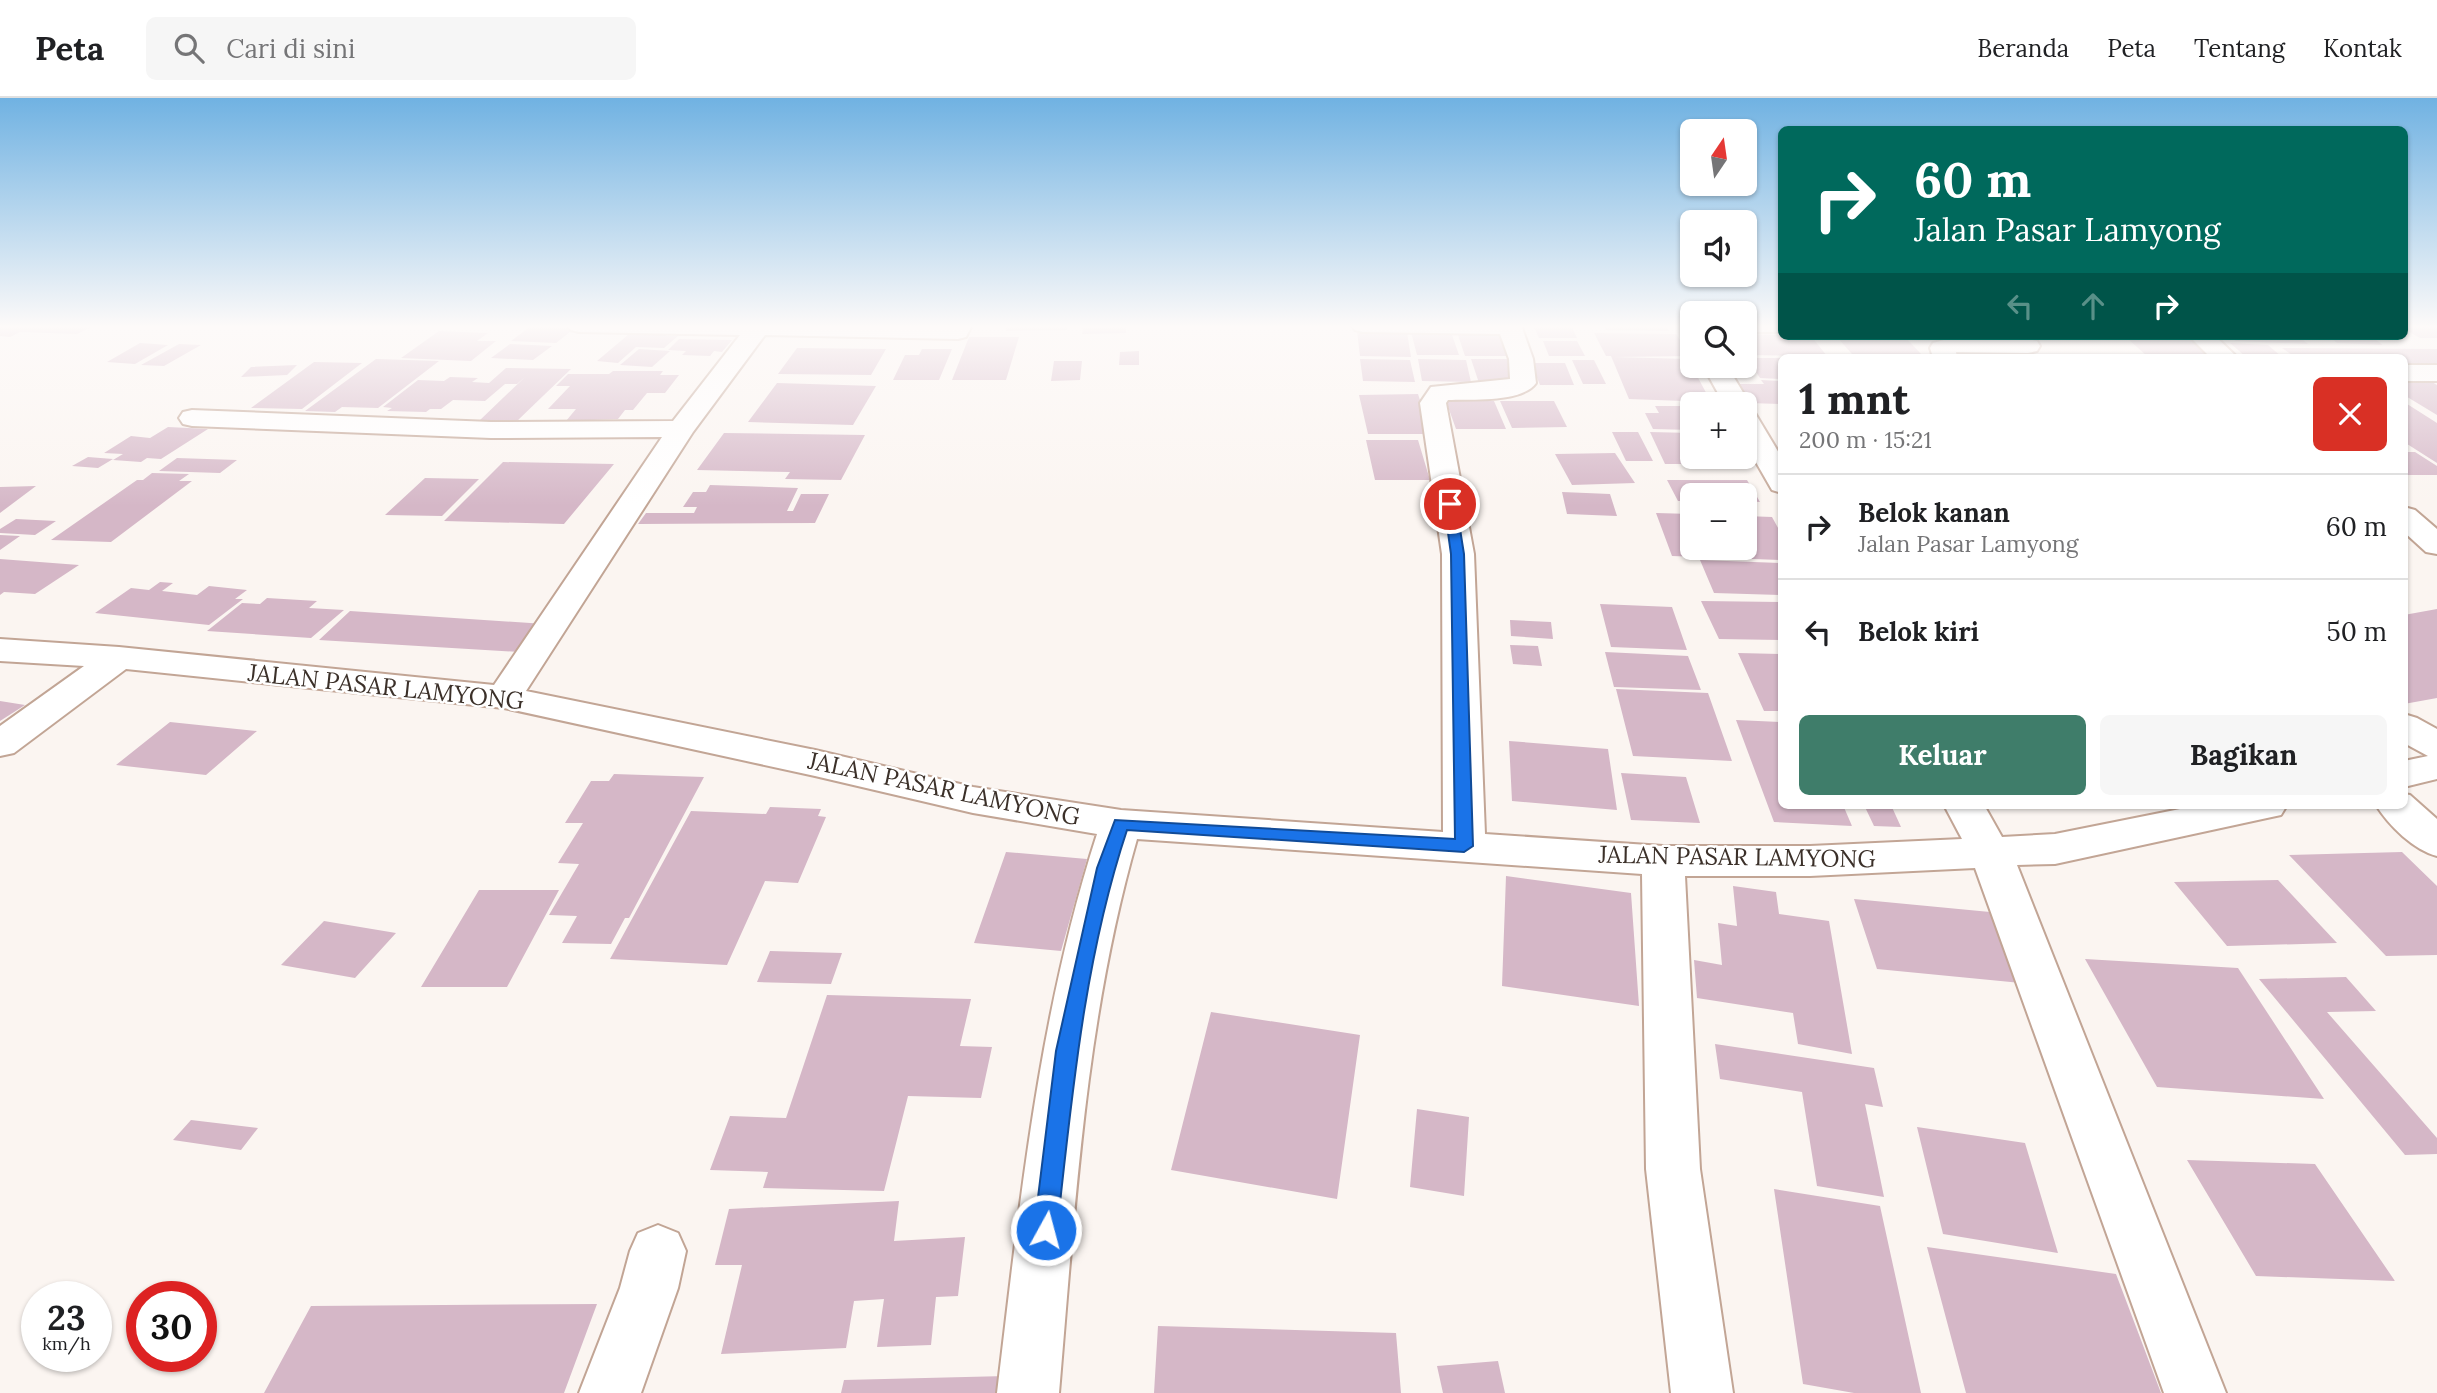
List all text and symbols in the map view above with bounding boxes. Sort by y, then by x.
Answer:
search box [146,17,636,80]
text: Peta [35,27,104,69]
icon: search [170,29,208,67]
text: Cari di sini [226,32,355,65]
text: Beranda [1977,33,2069,64]
text: Peta [2107,33,2156,64]
text: Tentang [2194,33,2285,64]
text: Kontak [2323,33,2402,64]
north arrow [1680,119,1757,196]
map controls [1680,119,1757,560]
text: 60 m [1914,148,2031,210]
icon: right [1799,154,1890,245]
text: Jalan Pasar Lamyong [1914,209,2221,250]
button: sound [1680,210,1757,287]
icon: left [2001,287,2039,325]
icon: ahead [2074,287,2112,325]
icon: right [2147,287,2185,325]
button: search [1680,301,1757,378]
text: 1 mnt [1799,372,1910,426]
button: close [2313,377,2387,451]
button: + [1680,392,1757,469]
text: 200 m · 15:21 [1799,425,1932,454]
pin [1420,474,1480,534]
button: − [1680,483,1757,560]
icon: arrive [1431,485,1469,523]
text: Belok kanan [1858,496,2010,529]
icon: right [1799,508,1837,546]
text: 60 m [2326,510,2387,543]
text: Jalan Pasar Lamyong [1858,529,2079,558]
icon: left [1799,613,1837,651]
text: Belok kiri [1858,615,1979,648]
text: 50 m [2327,615,2387,648]
street label: JALAN PASAR LAMYONG [246,656,526,716]
button: Keluar [1799,715,2086,795]
button: Bagikan [2100,715,2387,795]
street label: JALAN PASAR LAMYONG [804,744,1083,832]
street label: JALAN PASAR LAMYONG [1597,839,1876,874]
position arrow [1009,1193,1083,1267]
speed limit sign: 30 [126,1281,217,1372]
text: 23 [47,1295,86,1340]
text: km/h [42,1332,91,1355]

